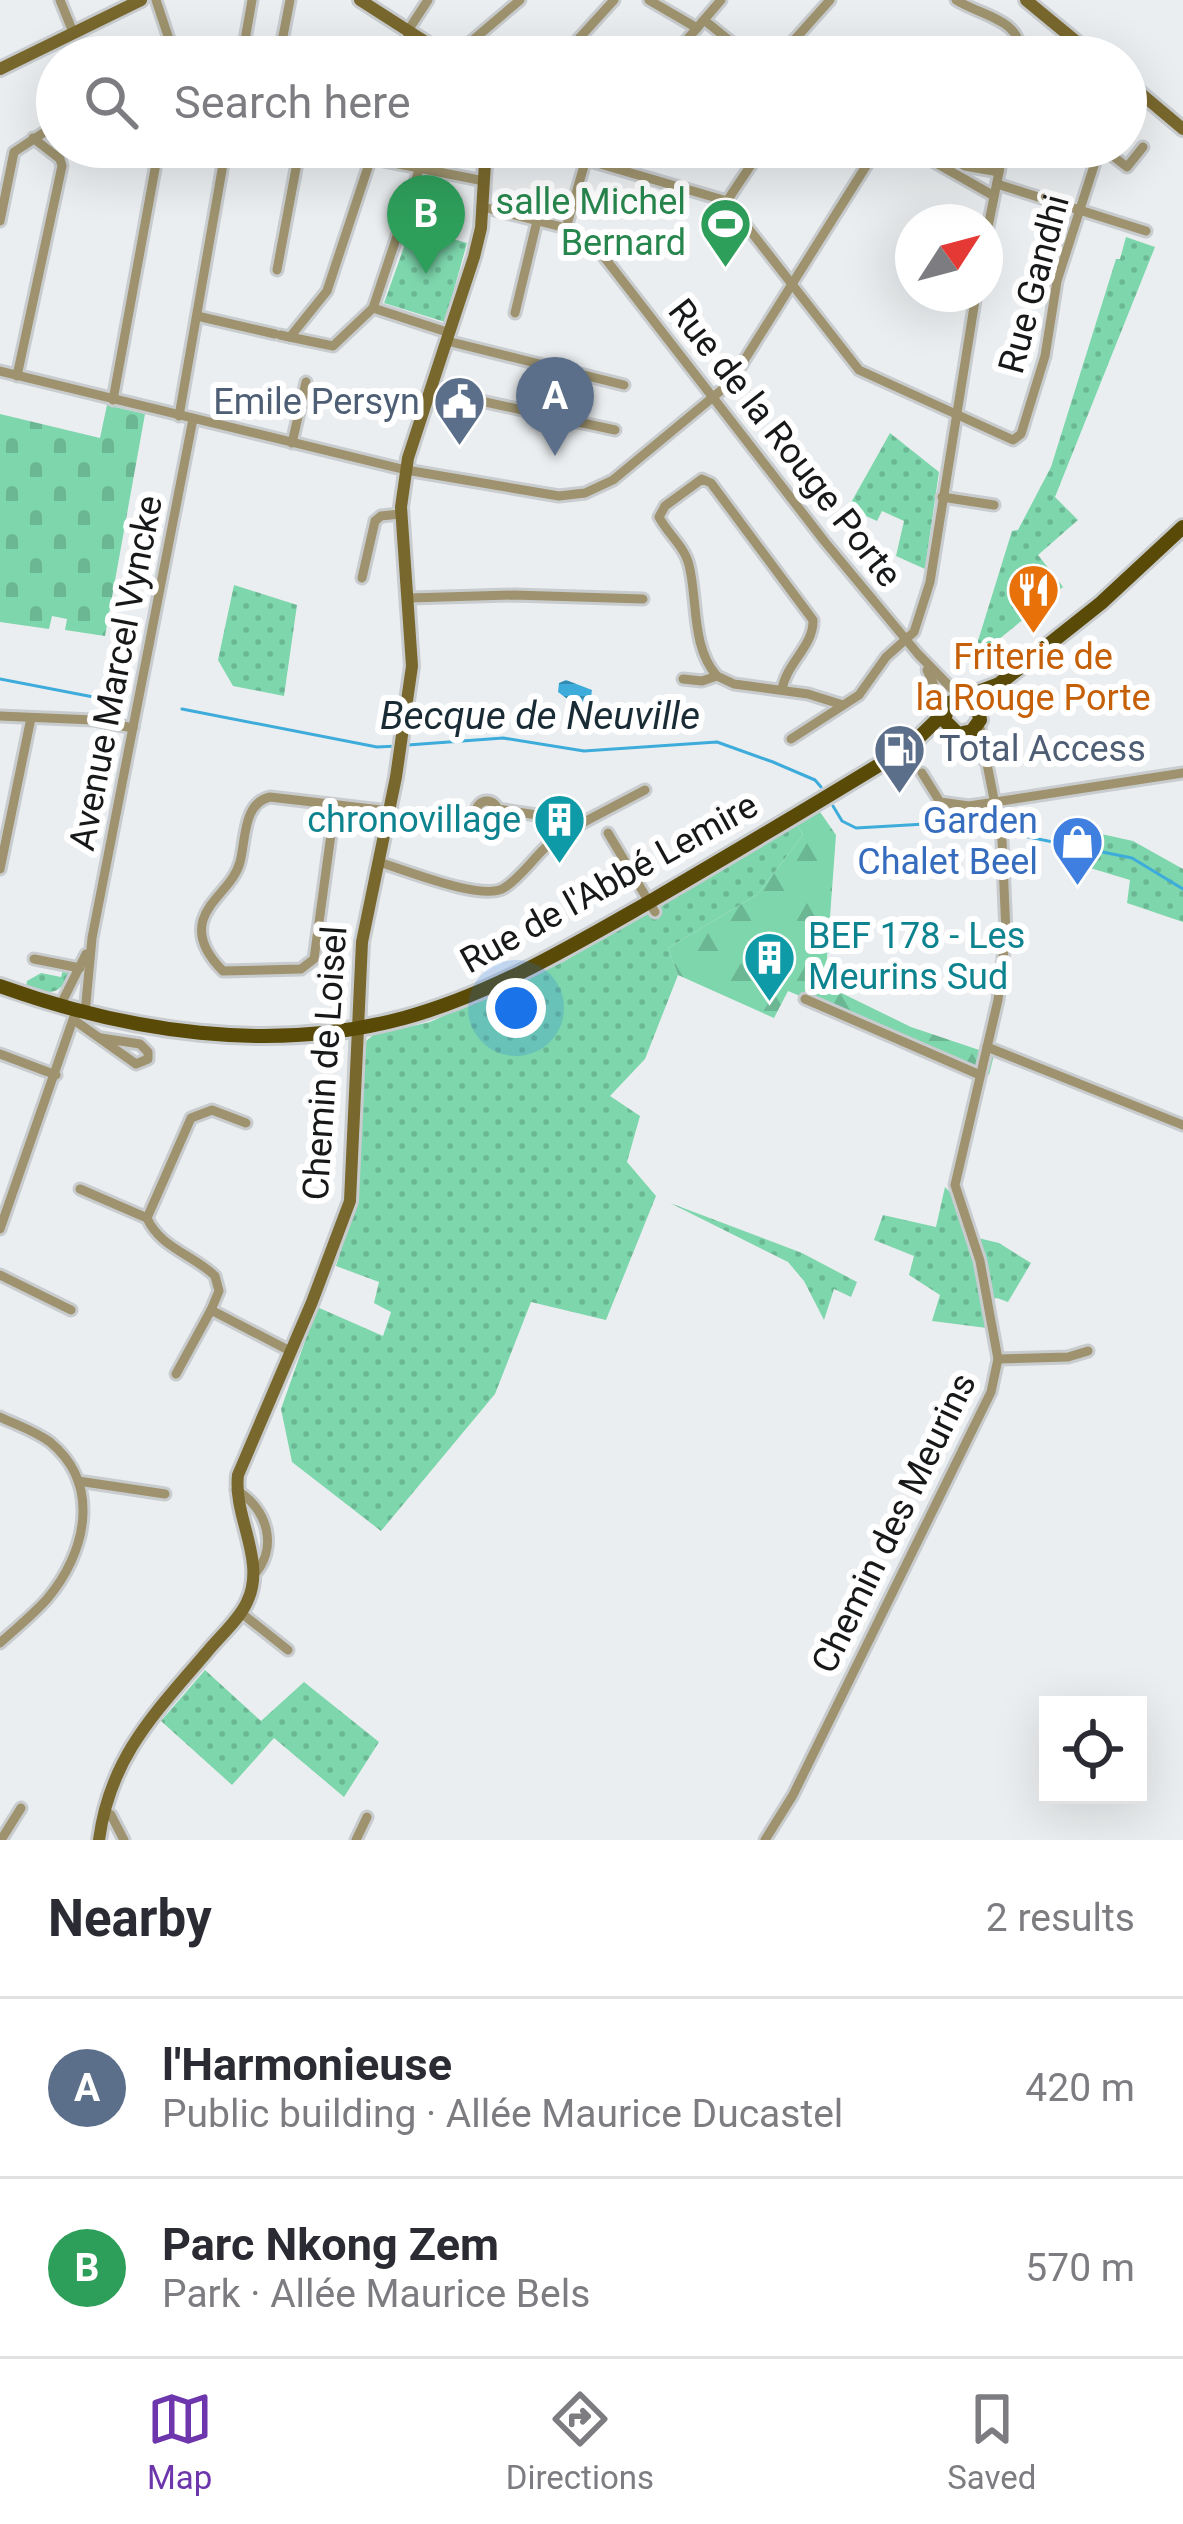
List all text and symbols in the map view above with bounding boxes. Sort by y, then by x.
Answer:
search box [36,36,1147,168]
icon: search [78,69,144,135]
text: Search here [174,76,411,129]
pin: B [387,175,465,274]
place label: salle Michel Bernard [496,181,686,264]
street label: Rue Gandhi [990,190,1078,378]
sports icon: salle Michel Bernard [697,195,753,269]
north arrow [895,204,1003,312]
street label: Rue de la Rouge Porte [660,291,910,595]
pin: A [516,357,594,456]
public building icon: Emile Persyn [431,374,487,448]
place label: Emile Persyn [213,381,420,423]
street label: Avenue Marcel Vyncke [61,492,171,854]
restaurant icon: Friterie de la Rouge Porte [1005,561,1061,635]
place label: Friterie de la Rouge Porte [915,636,1151,719]
water label: Becque de Neuville [380,693,700,739]
fuel station icon: Total Access [872,721,928,795]
place label: Total Access [939,728,1146,770]
street label: Rue de l'Abbé Lemire [453,784,765,982]
building icon: chronovillage [532,792,588,866]
place label: chronovillage [307,799,521,841]
place label: Garden Chalet Beel [857,800,1038,883]
shop icon: Garden Chalet Beel [1049,814,1105,888]
place label: BEF 178 - Les Meurins Sud [808,915,1025,998]
street label: Chemin de Loisel [294,924,356,1202]
building icon: BEF 178 - Les Meurins Sud [741,929,797,1003]
your location [486,978,546,1038]
street label: Chemin des Meurins [803,1366,985,1680]
map controls [1039,1696,1147,1804]
button: locate [1039,1696,1147,1804]
text: Nearby [48,1889,212,1948]
text: 2 results [986,1895,1135,1941]
text: l'Harmonieuse [162,2038,452,2091]
text: A [74,2065,100,2111]
text: 420 m [1025,2065,1135,2111]
text: Public building · Allée Maurice Ducastel [162,2091,843,2137]
text: Parc Nkong Zem [162,2218,499,2271]
text: B [75,2245,99,2291]
text: 570 m [1025,2245,1135,2291]
text: Park · Allée Maurice Bels [162,2271,590,2317]
tab: Map [147,2386,213,2497]
tab: Directions [506,2386,654,2497]
tab: Saved [947,2386,1036,2497]

